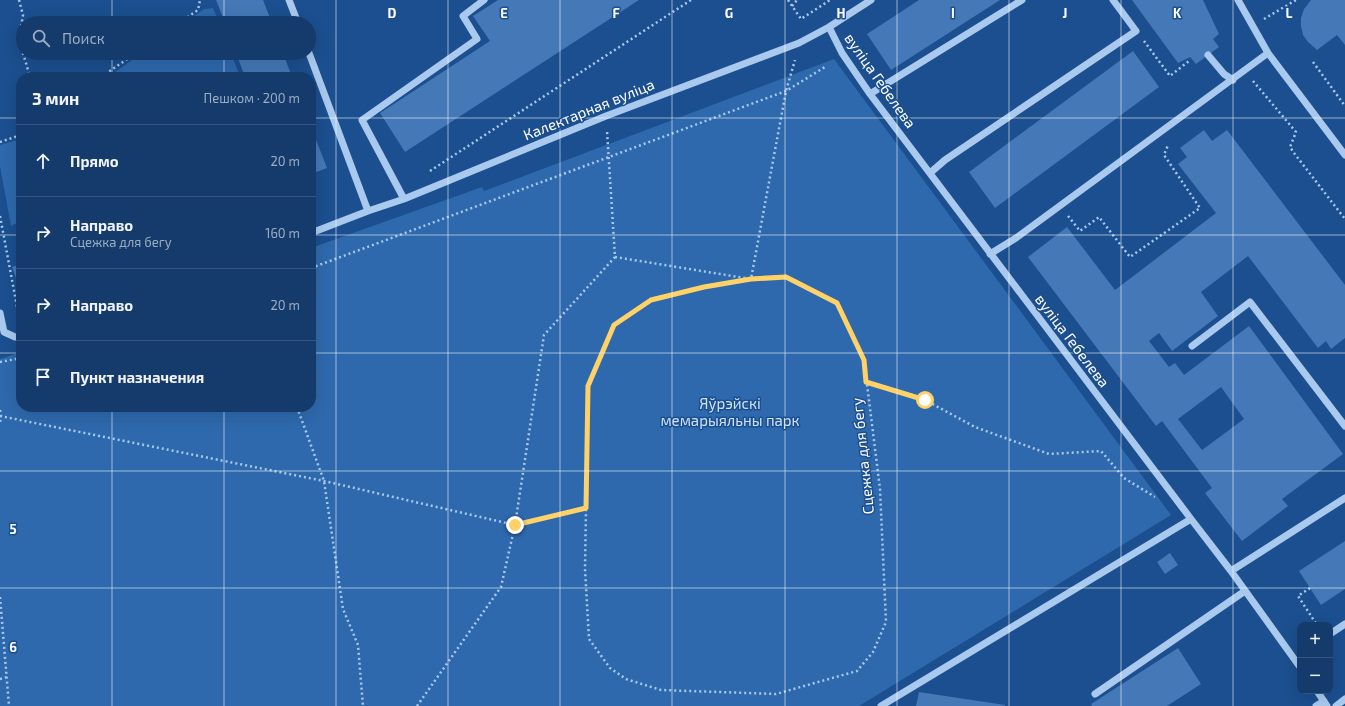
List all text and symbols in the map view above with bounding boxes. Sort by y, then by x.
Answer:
text: D [388,5,397,21]
text: E [500,5,508,21]
text: F [612,5,620,21]
text: G [725,5,733,21]
text: H [837,5,846,21]
text: I [951,5,955,21]
text: J [1063,5,1067,21]
text: K [1173,5,1182,21]
text: L [1286,5,1293,21]
search box [16,16,316,60]
icon: search [30,27,52,49]
text: Поиск [62,29,105,47]
street label: вуліца Гебелева [841,29,920,132]
street label: Калектарная вуліца [520,75,657,145]
text: 3 мин [32,88,79,108]
text: Пешком · 200 m [204,90,300,106]
icon: ahead [32,150,54,172]
text: Прямо [70,152,119,170]
text: 20 m [271,153,300,169]
text: Направо [70,216,133,234]
icon: right [32,222,54,244]
text: 160 m [265,225,300,241]
text: Сцежка для бегу [70,234,172,250]
street label: вуліца Гебелева [1031,290,1114,391]
icon: right [32,294,54,316]
text: Направо [70,296,133,314]
text: 20 m [271,297,300,313]
icon: arrive [32,366,54,388]
text: Пункт назначения [70,368,204,386]
route start [916,391,934,409]
park label: Яўрэйскі мемарыяльны парк [660,394,800,429]
street label: Сцежка для бегу [847,397,878,515]
route end [506,516,524,534]
text: 5 [9,521,17,537]
map controls [1297,622,1333,694]
button: + [1297,622,1333,658]
text: 6 [9,639,17,655]
button: − [1297,658,1333,694]

